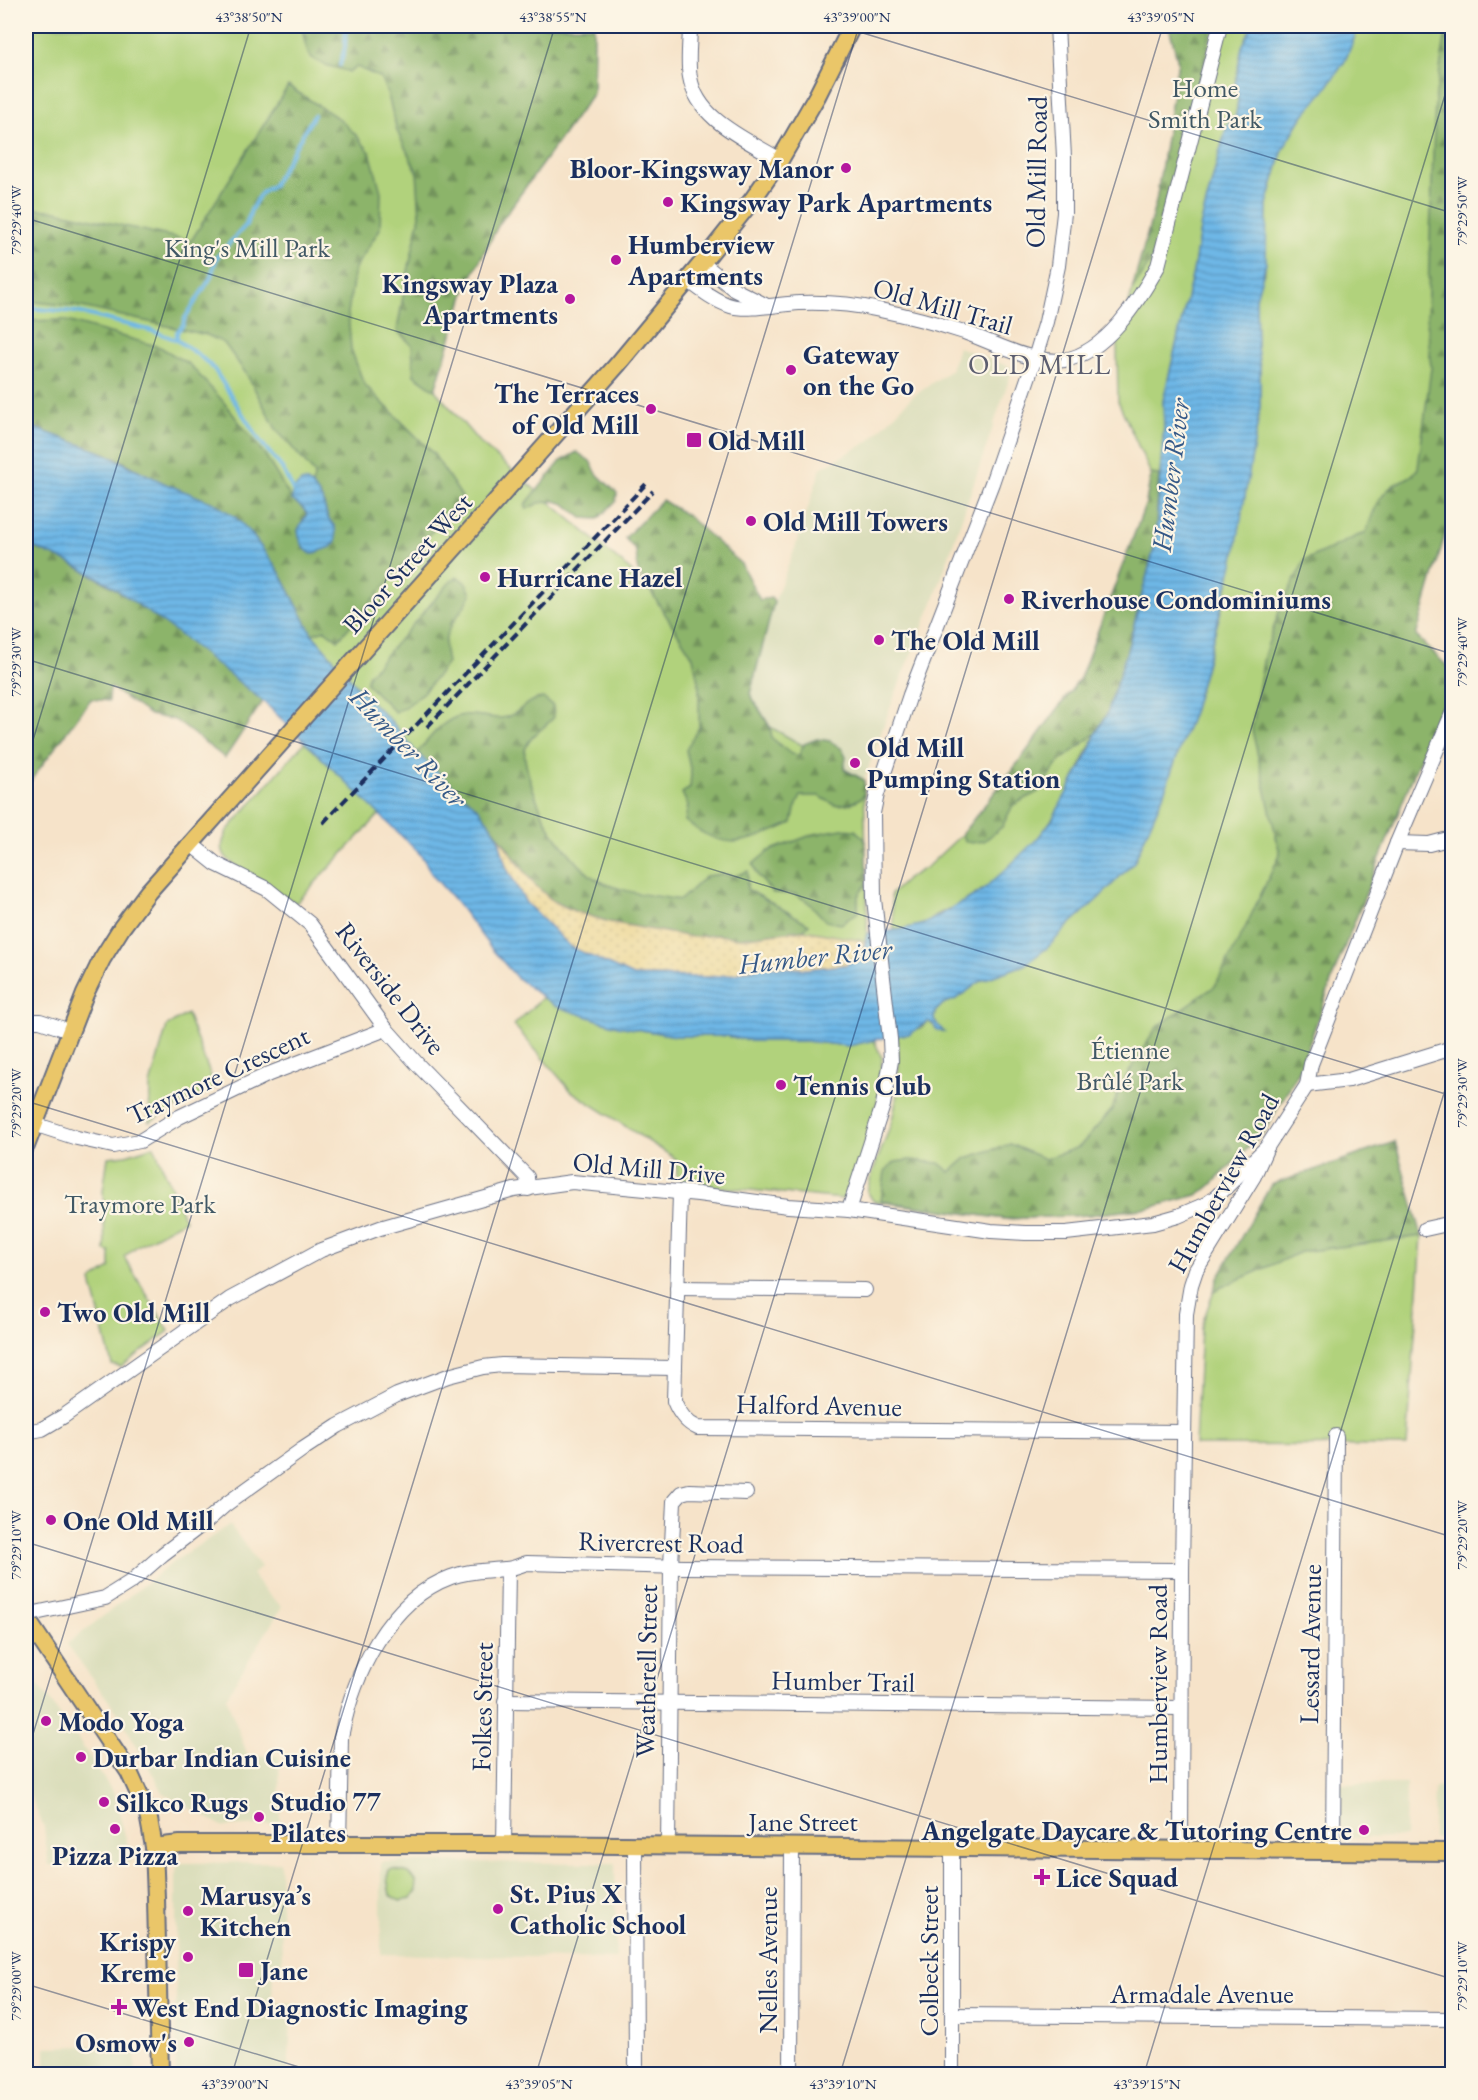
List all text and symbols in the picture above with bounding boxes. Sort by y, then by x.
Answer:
text: 43°38'50"N [215,7,283,26]
text: 43°38'55"N [519,7,587,26]
text: 43°39'00"N [823,7,891,26]
text: 43°39'05"N [1127,7,1195,26]
park label: Home Smith Park [1148,70,1262,136]
street label: Old Mill Road [1017,95,1055,248]
place label: Bloor-Kingsway Manor [570,151,835,186]
marker: Bloor-Kingsway Manor [839,161,853,175]
text: 79°29'50"W [1452,176,1471,246]
text: 79°29'40"W [6,185,25,255]
place label: Kingsway Park Apartments [680,185,992,220]
marker: Kingsway Park Apartments [661,195,675,209]
place label: Humberview Apartments [627,227,776,293]
park label: King's Mill Park [164,230,330,265]
marker: Humberview Apartments [609,253,623,267]
place label: Kingsway Plaza Apartments [382,266,558,332]
street label: Old Mill Trail [869,269,1017,343]
marker: Kingsway Plaza Apartments [563,292,577,306]
place label: Gateway on the Go [803,337,914,403]
district label: OLD MILL [968,346,1112,382]
marker: Gateway on the Go [784,363,798,377]
place label: The Terraces of Old Mill [494,376,639,442]
water label: Humber River [1143,395,1197,555]
marker: The Terraces of Old Mill [644,402,658,416]
place label: Old Mill [708,423,806,458]
marker: Old Mill [685,431,703,449]
street label: Bloor Street West [334,485,480,641]
place label: Old Mill Towers [763,504,948,539]
marker: Old Mill Towers [744,514,758,528]
place label: Hurricane Hazel [497,560,683,595]
marker: Hurricane Hazel [478,570,492,584]
place label: Riverhouse Condominiums [1021,582,1331,617]
marker: Riverhouse Condominiums [1002,592,1016,606]
text: 79°29'40"W [1452,617,1471,687]
place label: The Old Mill [891,623,1040,658]
text: 79°29'30"W [6,627,25,697]
marker: The Old Mill [872,633,886,647]
water label: Humber River [342,678,476,816]
place label: Old Mill Pumping Station [867,730,1060,796]
marker: Old Mill Pumping Station [848,756,862,770]
street label: Riverside Drive [328,915,454,1061]
water label: Humber River [736,930,895,982]
street label: Traymore Crescent [121,1017,315,1133]
park label: Étienne Brûlé Park [1076,1032,1184,1098]
text: 79°29'30"W [1452,1058,1471,1128]
text: 79°29'20"W [6,1068,25,1138]
place label: Tennis Club [793,1068,932,1103]
marker: Tennis Club [774,1078,788,1092]
street label: Humberview Road [1159,1087,1287,1279]
street label: Old Mill Drive [571,1144,727,1192]
park label: Traymore Park [64,1186,216,1221]
place label: Two Old Mill [57,1295,210,1330]
marker: Two Old Mill [38,1305,52,1319]
street label: Halford Avenue [736,1386,902,1424]
text: 79°29'20"W [1452,1500,1471,1570]
place label: One Old Mill [63,1503,214,1538]
text: 79°29'10"W [6,1510,25,1580]
marker: One Old Mill [44,1513,58,1527]
street label: Rivercrest Road [578,1523,745,1561]
street label: Lessard Avenue [1291,1564,1329,1724]
street label: Weatherell Street [627,1583,665,1758]
street label: Humberview Road [1140,1584,1175,1784]
street label: Folkes Street [463,1642,501,1772]
street label: Humber Trail [771,1662,915,1700]
place label: Modo Yoga [58,1704,184,1739]
marker: Modo Yoga [39,1714,53,1728]
place label: Durbar Indian Cuisine [93,1740,351,1775]
marker: Durbar Indian Cuisine [74,1750,88,1764]
place label: Studio 77 Pilates [271,1784,381,1850]
place label: Silkco Rugs [116,1785,248,1820]
marker: Silkco Rugs [97,1795,111,1809]
street label: Jane Street [746,1804,858,1839]
marker: Studio 77 Pilates [252,1810,266,1824]
place label: Angelgate Daycare & Tutoring Centre [920,1813,1352,1848]
marker: Pizza Pizza [108,1822,122,1836]
marker: Angelgate Daycare & Tutoring Centre [1357,1823,1371,1837]
place label: Pizza Pizza [52,1838,178,1873]
place label: Lice Squad [1056,1860,1178,1895]
marker: Lice Squad [1033,1868,1051,1886]
place label: St. Pius X Catholic School [510,1876,687,1942]
place label: Marusya’s Kitchen [200,1878,311,1944]
street label: Colbeck Street [911,1885,946,2037]
street label: Nelles Avenue [750,1886,785,2034]
marker: St. Pius X Catholic School [491,1902,505,1916]
marker: Marusya’s Kitchen [181,1904,195,1918]
place label: Krispy Kreme [99,1924,177,1990]
text: 79°29'10"W [1452,1941,1471,2011]
marker: Krispy Kreme [181,1950,195,1964]
text: 79°29'00"W [6,1951,25,2021]
place label: Jane [257,1953,308,1988]
marker: Jane [237,1961,255,1979]
street label: Armadale Avenue [1109,1976,1294,2011]
place label: West End Diagnostic Imaging [132,1990,468,2025]
marker: West End Diagnostic Imaging [110,1998,128,2016]
place label: Osmow's [75,2025,177,2060]
marker: Osmow's [182,2035,196,2049]
text: 43°39'00"N [201,2074,269,2093]
text: 43°39'05"N [505,2074,573,2093]
text: 43°39'10"N [809,2074,877,2093]
text: 43°39'15"N [1113,2074,1181,2093]

